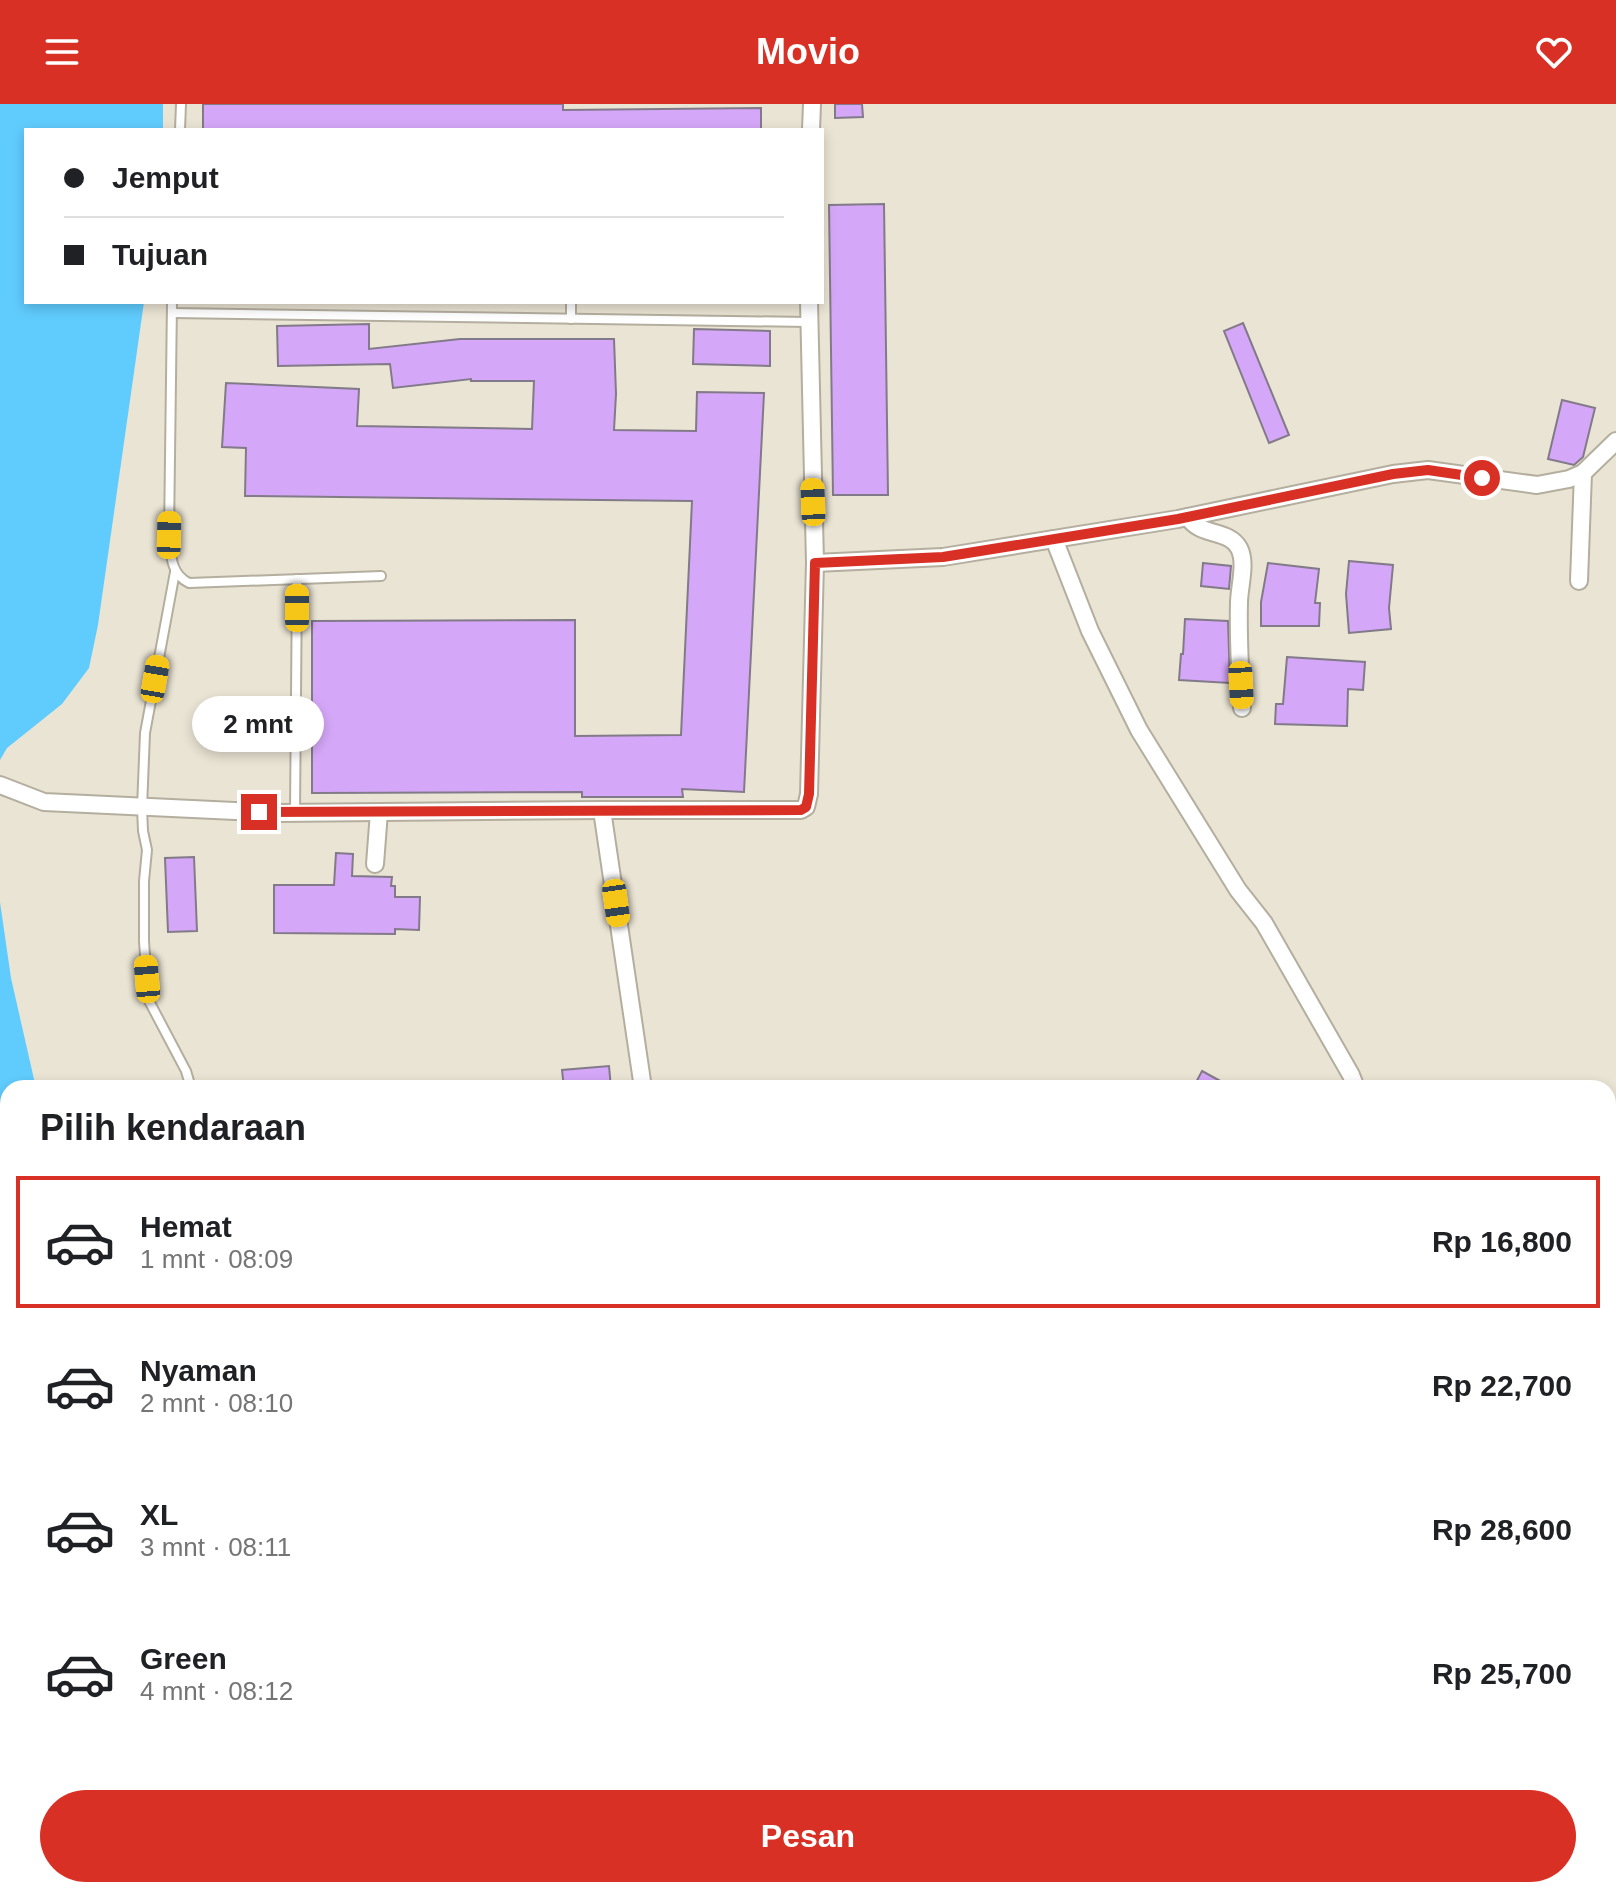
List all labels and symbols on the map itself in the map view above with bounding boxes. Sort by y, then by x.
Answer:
route start [1464,460,1500,496]
car [800,478,826,526]
car [157,511,181,559]
car [285,584,309,632]
car [139,653,171,705]
car [1228,660,1254,710]
callout: 2 mnt [193,696,325,752]
route end [241,794,277,830]
car [601,878,631,928]
car [133,954,161,1004]

